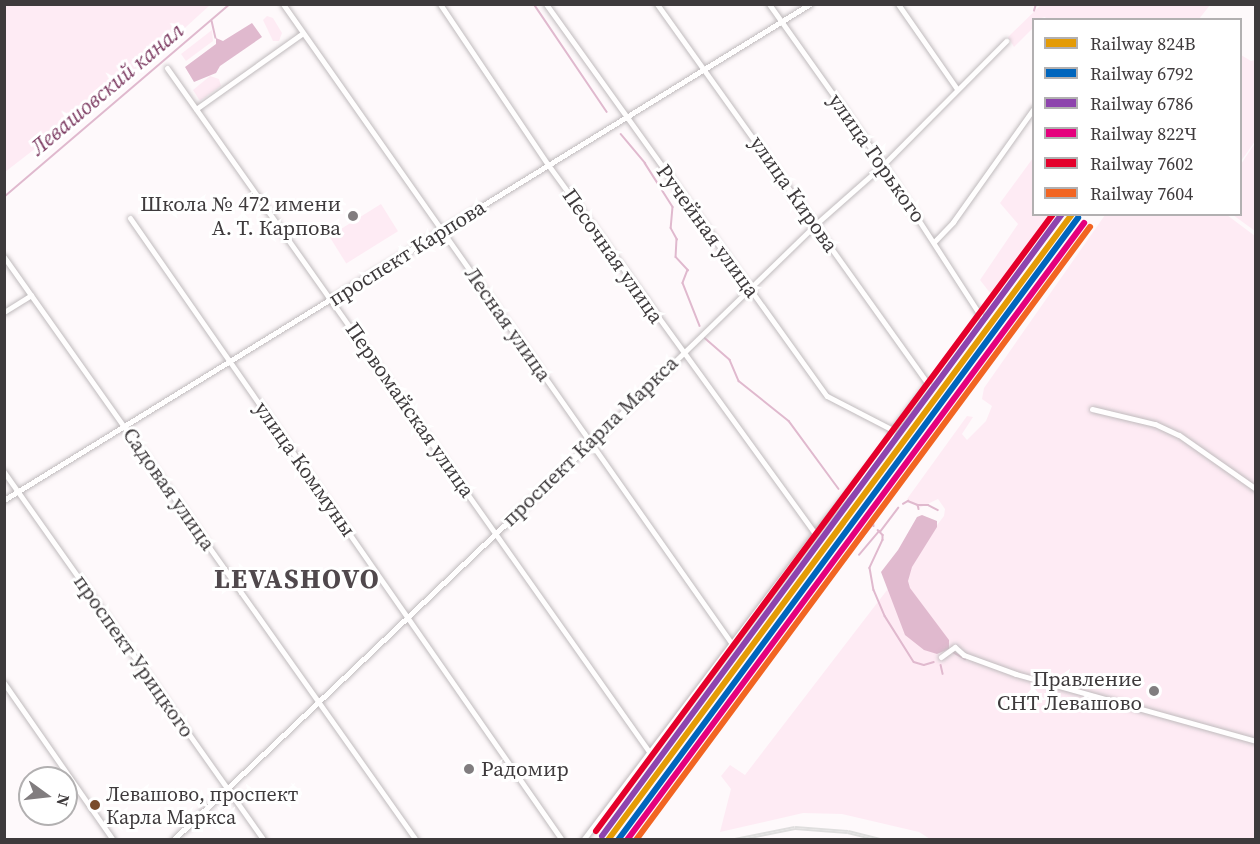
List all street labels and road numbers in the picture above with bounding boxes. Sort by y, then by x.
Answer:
street label: улица Горького [823,88,931,228]
street label: улица Кирова [745,131,843,257]
street label: Ручейная улица [651,159,765,303]
street label: Песочная улица [557,184,669,328]
street label: проспект Карпова [324,195,490,311]
street label: Лесная улица [459,262,557,386]
street label: Первомайская улица [340,318,480,502]
street label: проспект Карла Маркса [497,350,683,532]
street label: улица Коммуны [249,397,361,541]
street label: Садовая улица [117,423,221,555]
street label: проспект Урицкого [68,570,200,742]

